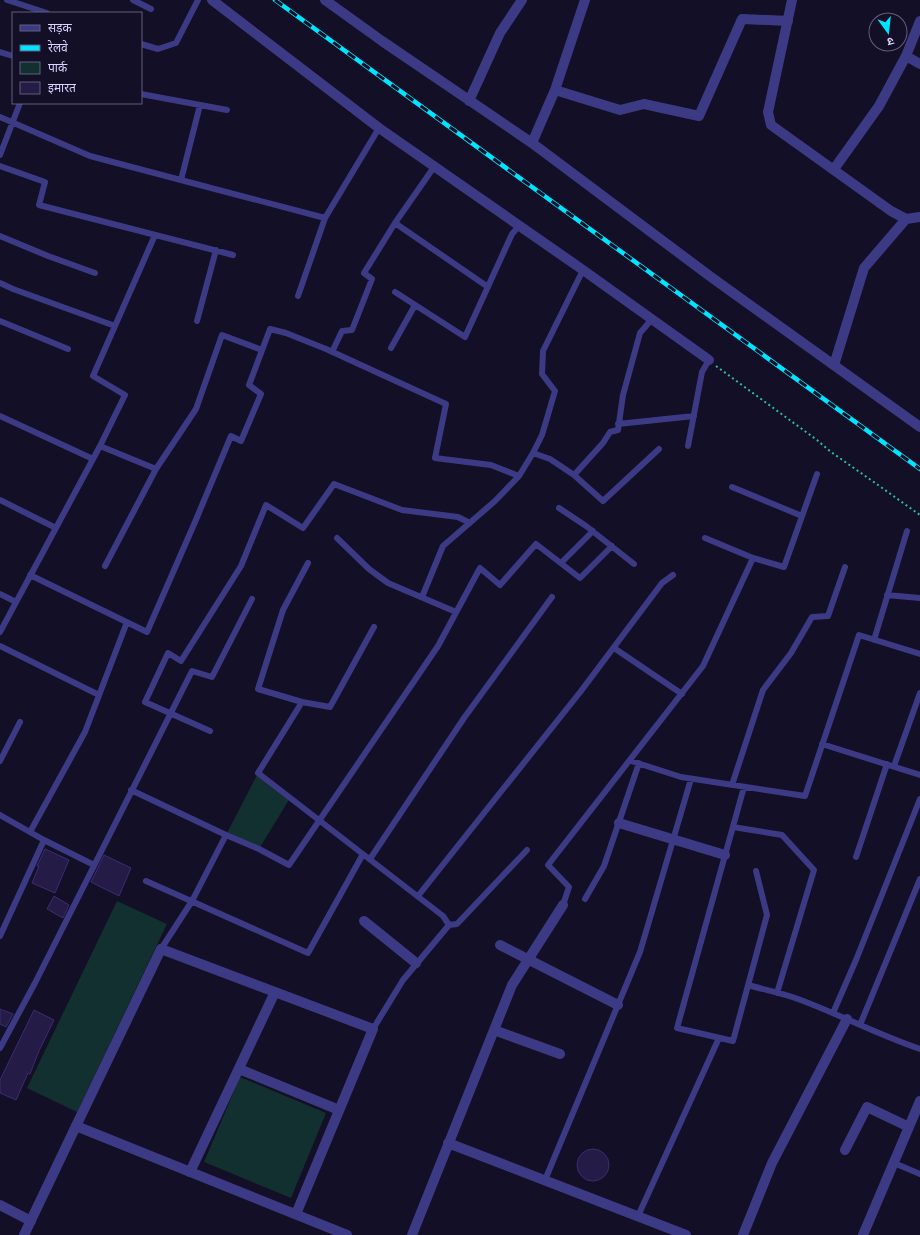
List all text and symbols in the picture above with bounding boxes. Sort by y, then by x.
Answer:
legend [12,12,142,104]
north arrow [868,12,908,52]
text: सड़क [48,20,73,35]
text: उ [885,34,896,49]
text: रेलवे [48,40,68,55]
text: पार्क [48,60,68,75]
text: इमारत [48,80,77,95]

